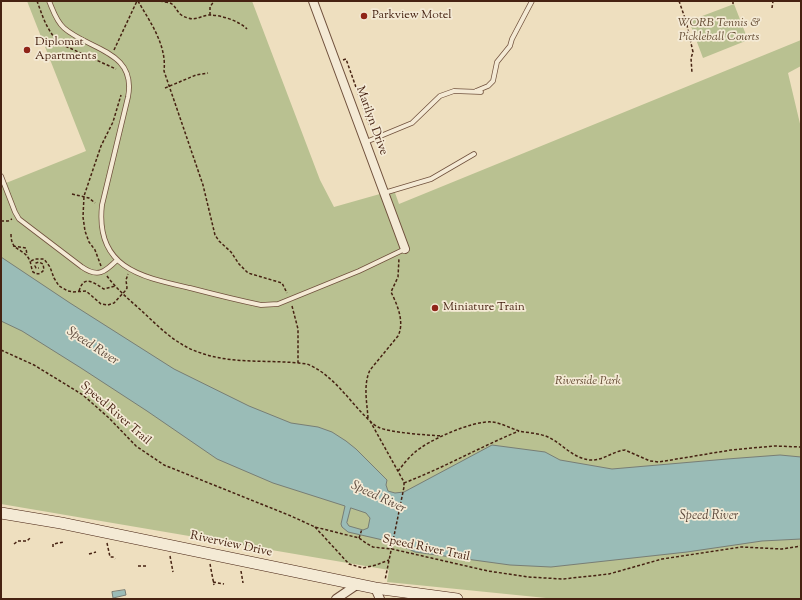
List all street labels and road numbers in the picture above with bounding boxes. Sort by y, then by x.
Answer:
street label: Marilyn Drive [352,85,390,157]
street label: Speed River Trail [77,379,153,449]
street label: Riverview Drive [189,529,273,561]
street label: Speed River Trail [381,533,471,565]

